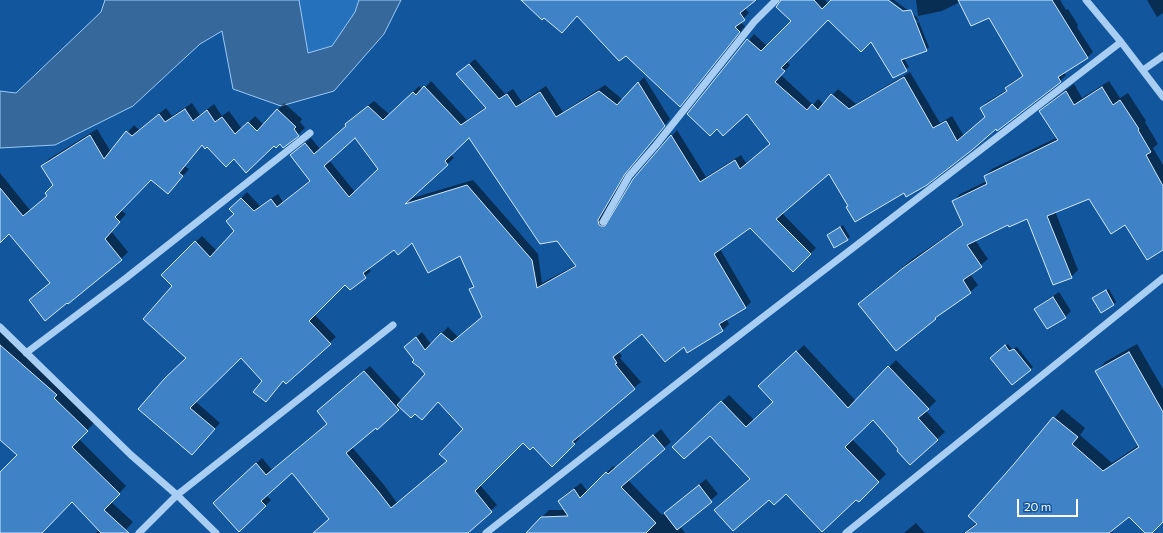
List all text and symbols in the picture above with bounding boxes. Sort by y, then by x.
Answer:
scale bar [1019,491,1080,517]
text: 20 m [1024,499,1051,513]

